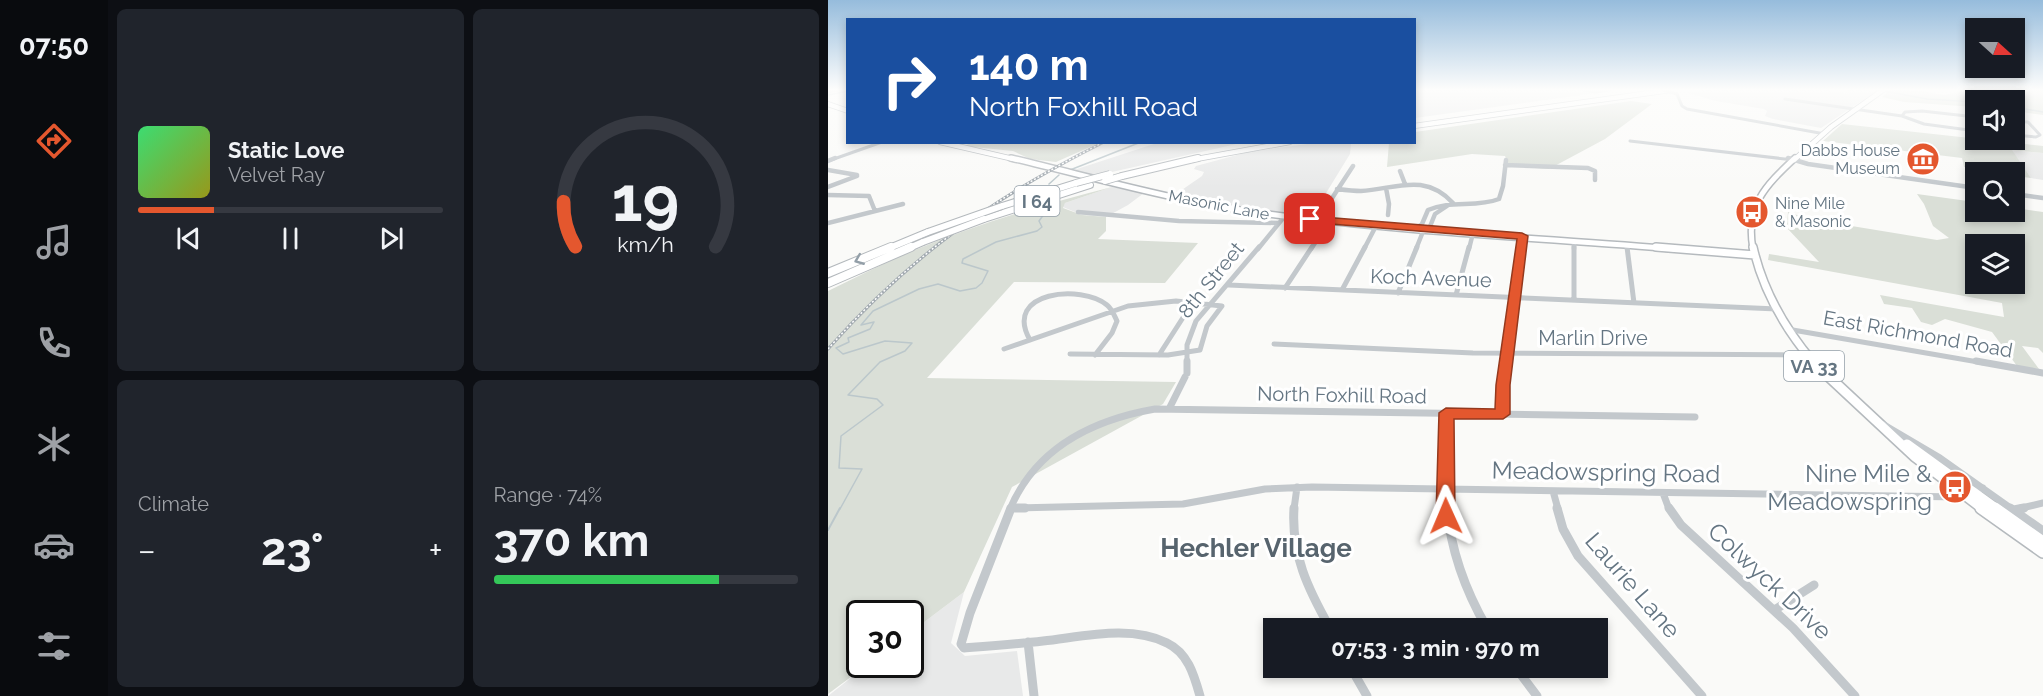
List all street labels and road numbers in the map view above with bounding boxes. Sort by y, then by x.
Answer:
road number: I 64 [1014,186,1060,216]
street label: Masonic Lane [1167,186,1271,224]
street label: 8th Street [1173,237,1249,323]
street label: Koch Avenue [1370,264,1492,292]
street label: East Richmond Road [1821,306,2015,362]
street label: Marlin Drive [1538,326,1648,350]
road number: VA 33 [1784,351,1844,381]
street label: North Foxhill Road [1257,382,1427,408]
street label: Meadowspring Road [1491,456,1721,488]
street label: Colwyck Drive [1702,516,1838,646]
street label: Laurie Lane [1579,526,1687,644]

